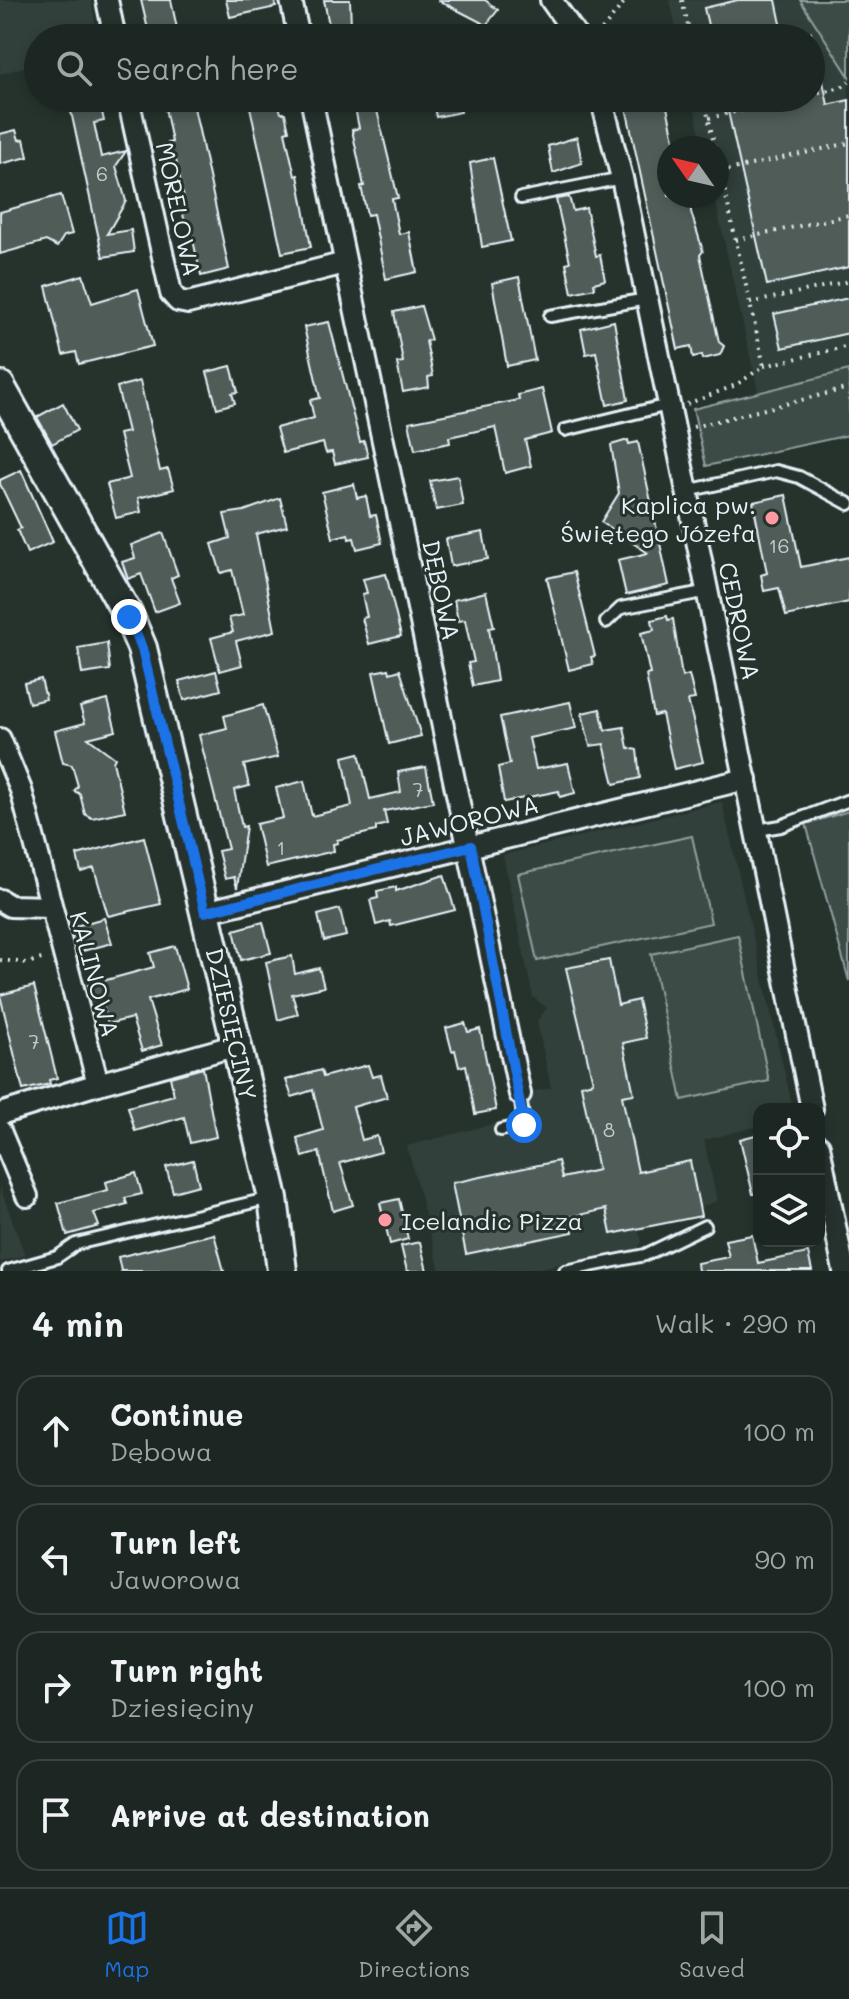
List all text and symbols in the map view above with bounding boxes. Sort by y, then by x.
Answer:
search box [24,24,825,112]
icon: search [52,46,96,90]
text: Search here [116,48,299,88]
north arrow [657,136,729,208]
street label: MORELOWA [150,139,208,279]
house number: 6 [96,160,108,186]
place label: Kaplica pw. Świętego Józefa [561,489,756,548]
marker: Kaplica pw. Świętego Józefa [763,509,781,527]
house number: 16 [768,532,790,558]
street label: DĘBOWA [416,537,468,643]
street label: CEDROWA [712,559,768,683]
route end [111,599,147,635]
house number: 7 [412,776,424,802]
street label: JAWOROWA [396,788,542,852]
house number: 1 [277,834,285,860]
street label: KALINOWA [63,908,127,1040]
street label: DZIESIĘCINY [199,945,265,1103]
house number: 7 [28,1028,40,1054]
map controls [753,1103,825,1247]
button: locate [753,1103,825,1175]
route start [506,1107,542,1143]
house number: 8 [603,1116,615,1142]
button: layers [753,1175,825,1247]
place label: Icelandic Pizza [401,1205,583,1236]
marker: Icelandic Pizza [376,1211,394,1229]
text: 4 min [32,1301,124,1346]
text: Walk · 290 m [655,1306,817,1340]
text: Continue [110,1394,243,1434]
icon: ahead [34,1409,78,1453]
text: 100 m [742,1414,815,1448]
text: Dębowa [110,1434,212,1468]
text: Turn left [110,1522,241,1562]
icon: left [34,1537,78,1581]
text: 90 m [755,1542,815,1576]
text: Jaworowa [110,1562,241,1596]
text: Turn right [110,1650,263,1690]
icon: right [34,1665,78,1709]
text: 100 m [742,1670,815,1704]
text: Dziesięciny [110,1690,254,1724]
icon: arrive [34,1793,78,1837]
text: Arrive at destination [110,1795,430,1835]
tab: Map [105,1906,149,1983]
tab: Directions [358,1906,470,1983]
tab: Saved [679,1906,744,1983]

